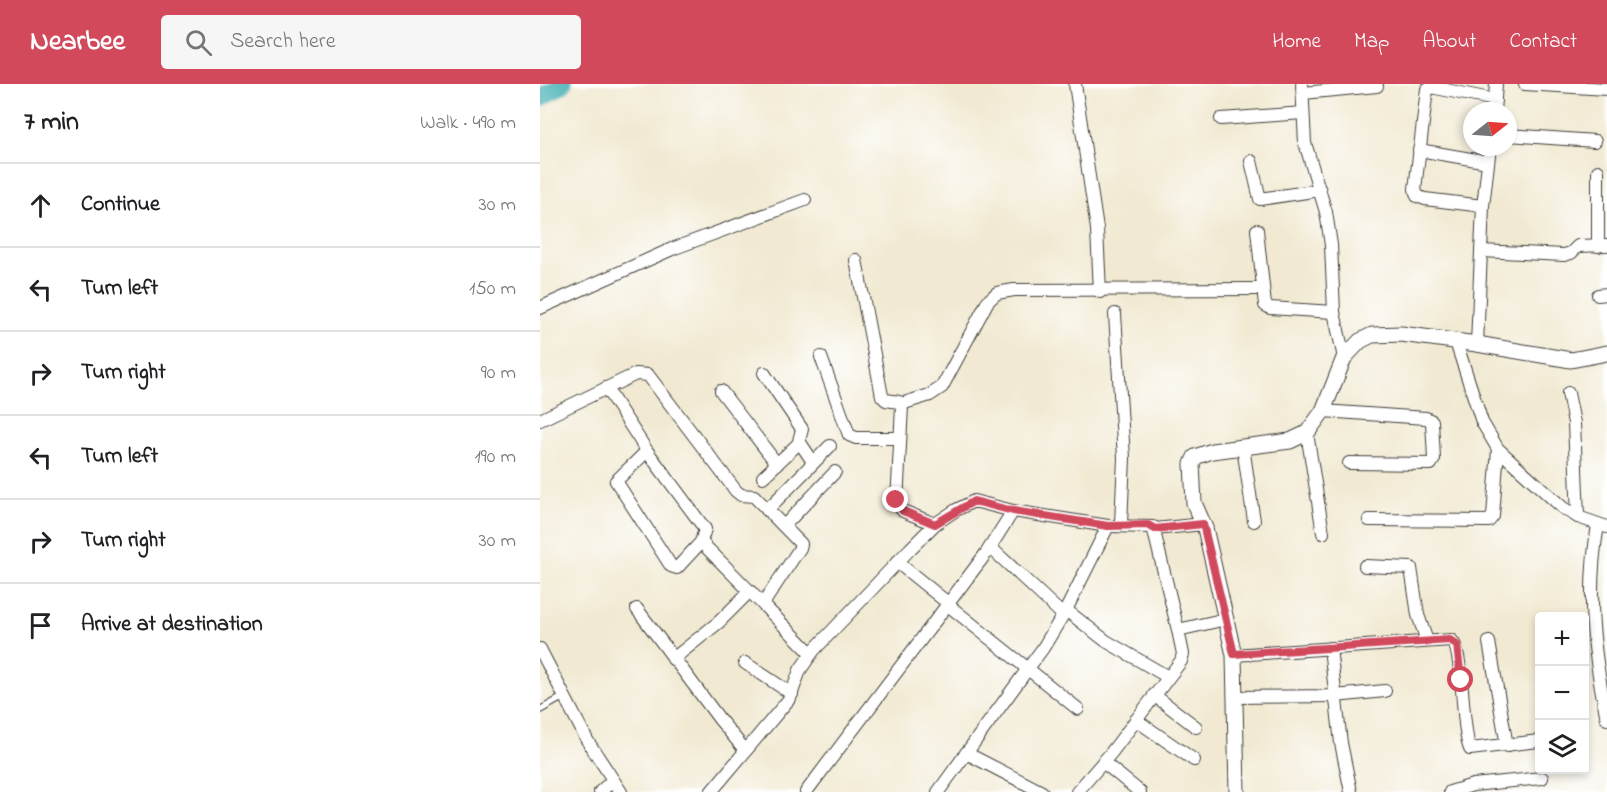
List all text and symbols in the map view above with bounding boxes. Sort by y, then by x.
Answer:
search box [161,15,581,69]
text: Nearbee [30,22,125,63]
icon: search [182,26,215,59]
text: Search here [230,26,336,58]
text: Home [1272,27,1321,57]
text: Map [1354,27,1389,57]
text: About [1422,27,1476,57]
text: Contact [1509,27,1577,57]
north arrow [1463,102,1517,156]
text: 7 min [24,104,79,142]
text: Walk · 490 m [420,109,516,138]
icon: ahead [24,189,57,222]
text: Continue [81,189,160,221]
text: 30 m [479,191,516,220]
icon: left [24,273,57,306]
text: Turn left [81,273,158,305]
text: 150 m [469,275,516,304]
icon: right [24,357,57,390]
text: Turn right [81,357,166,389]
text: 90 m [481,359,516,388]
icon: left [24,441,57,474]
text: Turn left [81,441,158,473]
text: 190 m [474,443,516,472]
route end [882,486,908,512]
icon: right [24,525,57,558]
text: Turn right [81,525,166,557]
text: 30 m [479,527,516,556]
icon: arrive [24,609,57,642]
text: Arrive at destination [81,609,263,641]
map controls [1535,612,1589,774]
button: + [1535,612,1589,666]
route start [1447,666,1473,692]
button: − [1535,666,1589,720]
button: layers [1535,720,1589,774]

